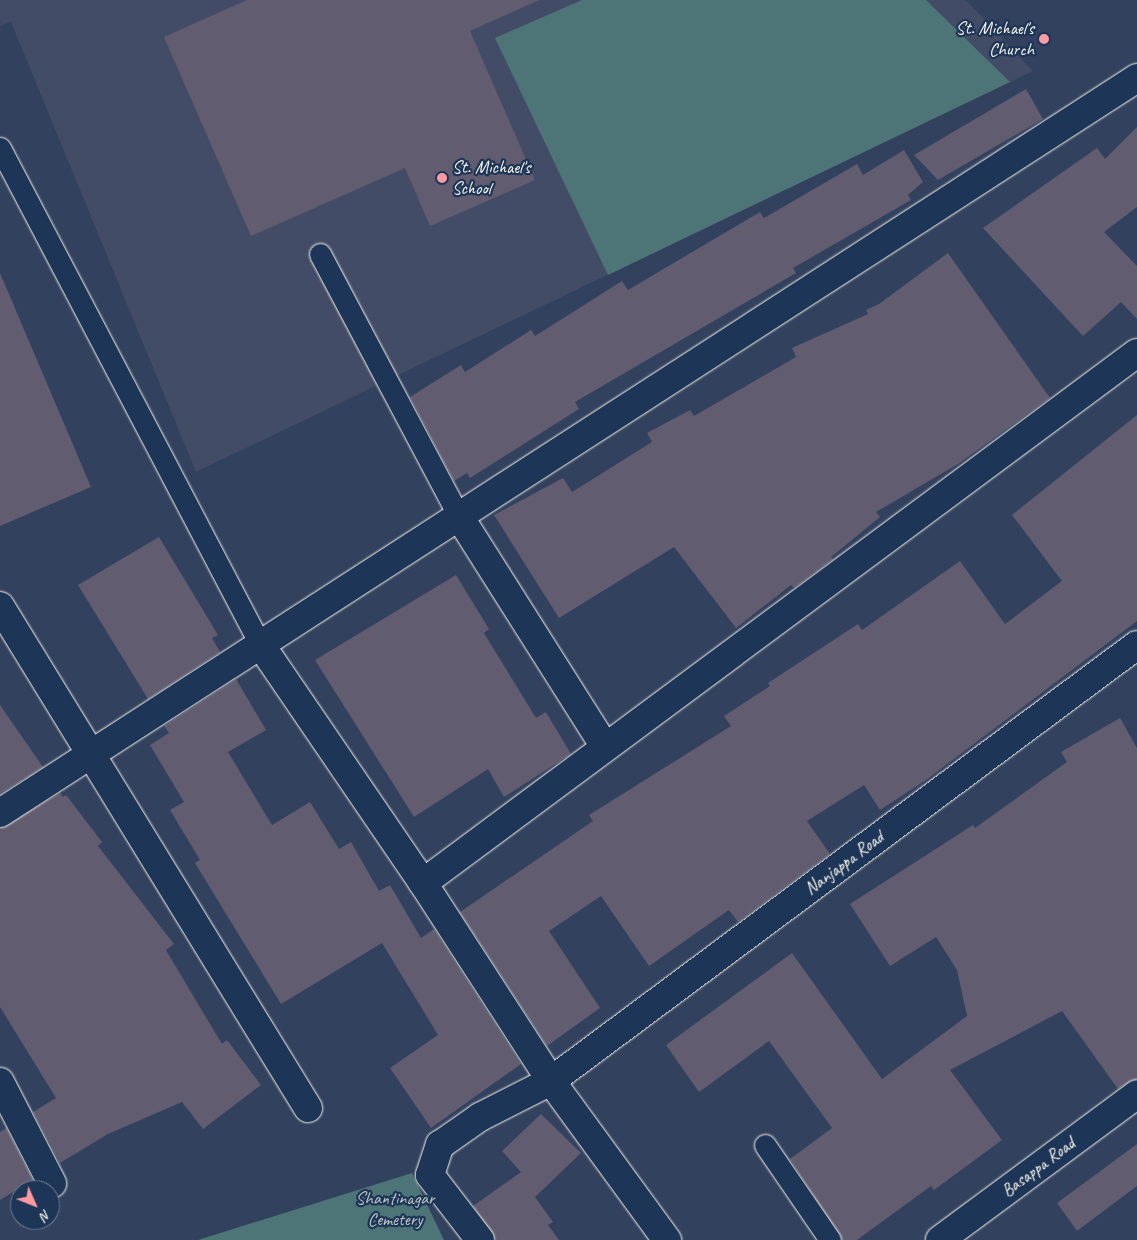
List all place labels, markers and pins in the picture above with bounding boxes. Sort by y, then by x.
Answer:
place label: St. Michael's Church [956,18,1034,60]
marker: St. Michael's Church [1038,33,1050,45]
place label: St. Michael's School [452,157,530,200]
marker: St. Michael's School [436,172,448,184]

